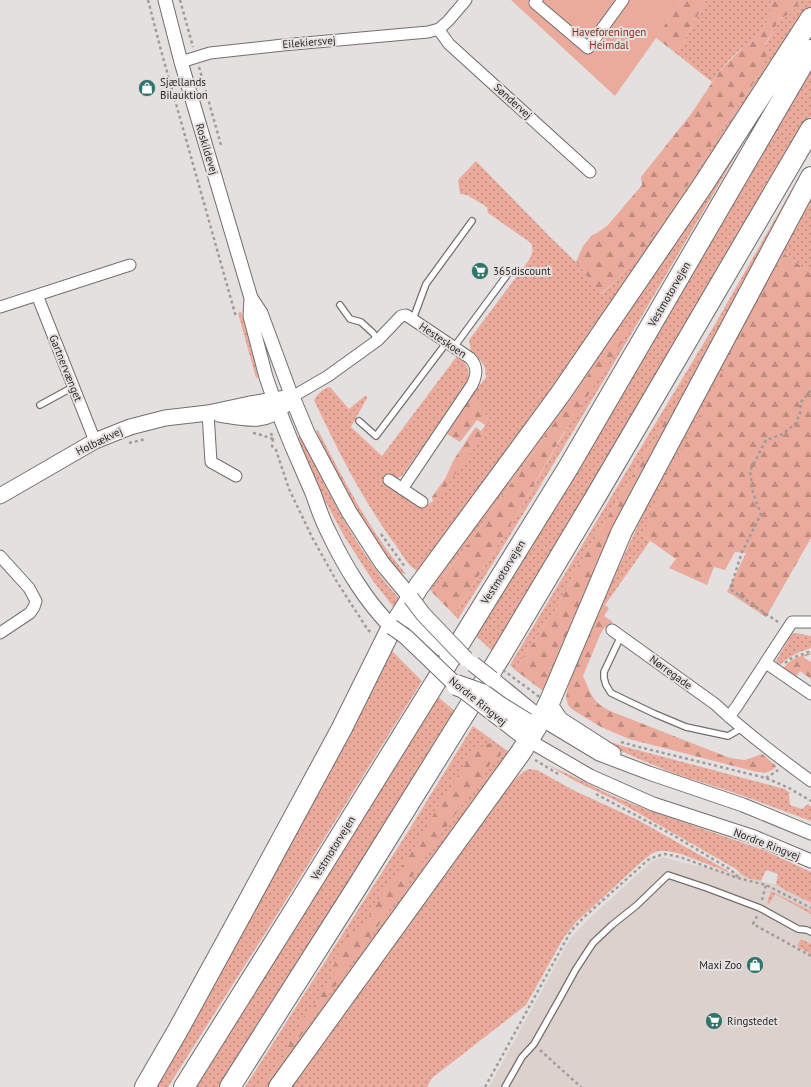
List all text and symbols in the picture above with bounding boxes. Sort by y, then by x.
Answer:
park label: Haveforeningen Heimdal [572,25,646,52]
street label: Eilekiersvej [282,33,336,51]
place label: Sjællands Bilauktion [160,75,208,102]
shop icon: Sjællands Bilauktion [137,78,157,98]
street label: Søndervej [491,80,535,122]
street label: Roskildevej [193,122,221,176]
street label: Vestmotorvejen [644,259,693,330]
supermarket icon: 365discount [470,261,490,281]
place label: 365discount [493,264,551,278]
street label: Hesteskoen [417,319,469,361]
street label: Gartnervænget [46,333,86,404]
street label: Holbækvej [73,424,125,458]
street label: Vestmotorvejen [477,537,528,607]
street label: Nørregade [647,652,695,692]
street label: Nordre Ringvej [446,673,510,729]
street label: Vestmotorvejen [307,813,358,883]
street label: Nordre Ringvej [732,825,802,863]
shop icon: Maxi Zoo [745,955,765,975]
place label: Maxi Zoo [699,958,742,972]
supermarket icon: Ringstedet [704,1011,724,1031]
place label: Ringstedet [727,1014,778,1028]

